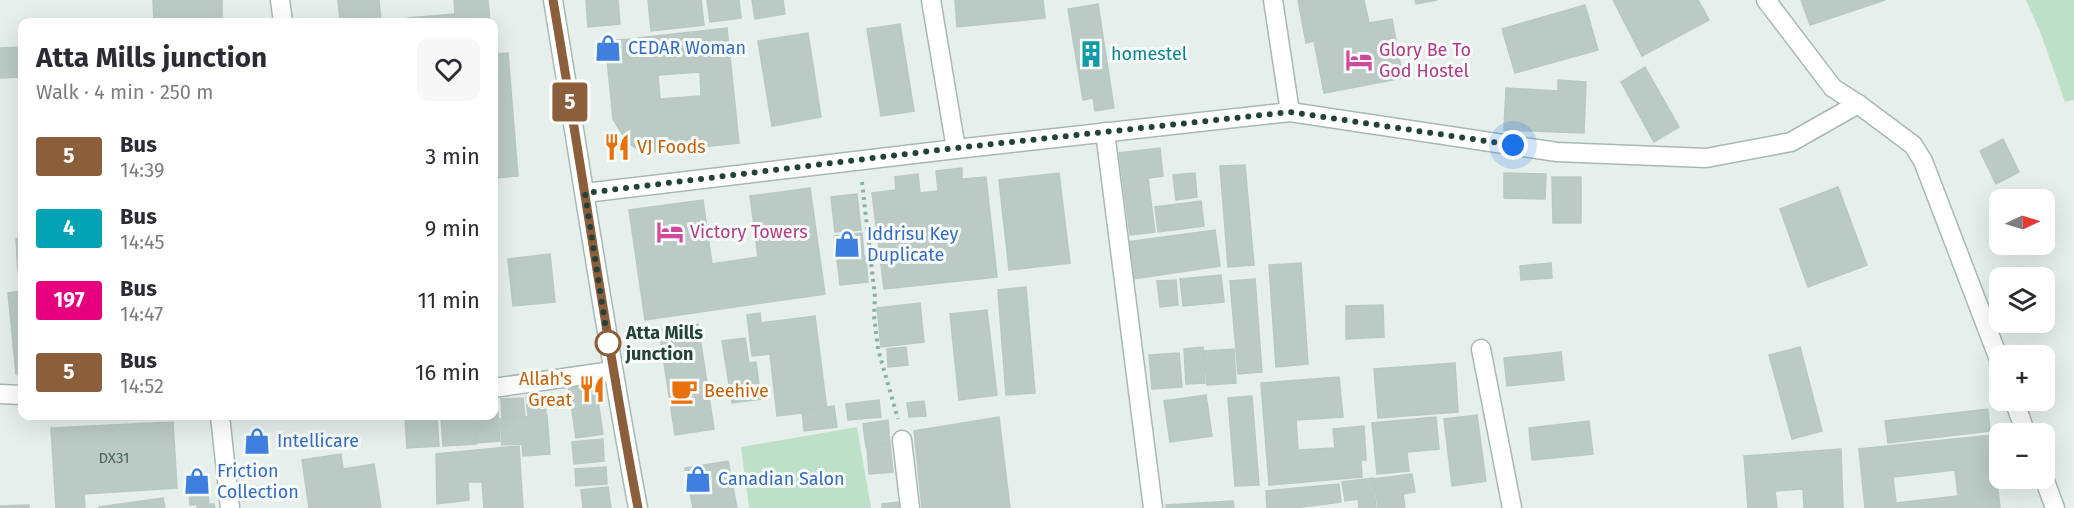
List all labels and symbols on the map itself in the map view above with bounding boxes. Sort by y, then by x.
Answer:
shop icon: CEDAR Woman [593,33,623,63]
place label: CEDAR Woman [628,37,746,59]
building icon: homestel [1076,39,1106,69]
place label: Glory Be To God Hostel [1379,39,1471,82]
place label: homestel [1111,43,1187,65]
hotel icon: Glory Be To God Hostel [1344,45,1374,75]
line badge: 5 [550,82,590,122]
your location [1498,130,1528,160]
restaurant icon: VJ Foods [602,132,632,162]
place label: VJ Foods [637,136,706,158]
north arrow [1989,189,2055,255]
hotel icon: Victory Towers [655,217,685,247]
place label: Victory Towers [690,221,808,243]
place label: Iddrisu Key Duplicate [867,223,959,266]
shop icon: Iddrisu Key Duplicate [832,229,862,259]
place label: Atta Mills junction [625,322,703,365]
marker: Atta Mills junction [595,330,621,356]
place label: Allah's Great [519,368,573,411]
restaurant icon: Allah's Great [577,374,607,404]
cafe icon: Beehive [669,376,699,406]
place label: Beehive [704,380,769,402]
shop icon: Intellicare [242,426,272,456]
place label: Intellicare [277,430,359,452]
house number: DX31 [98,449,130,467]
place label: Friction Collection [217,460,299,503]
shop icon: Canadian Salon [683,464,713,494]
shop icon: Friction Collection [182,466,212,496]
place label: Canadian Salon [718,468,845,490]

